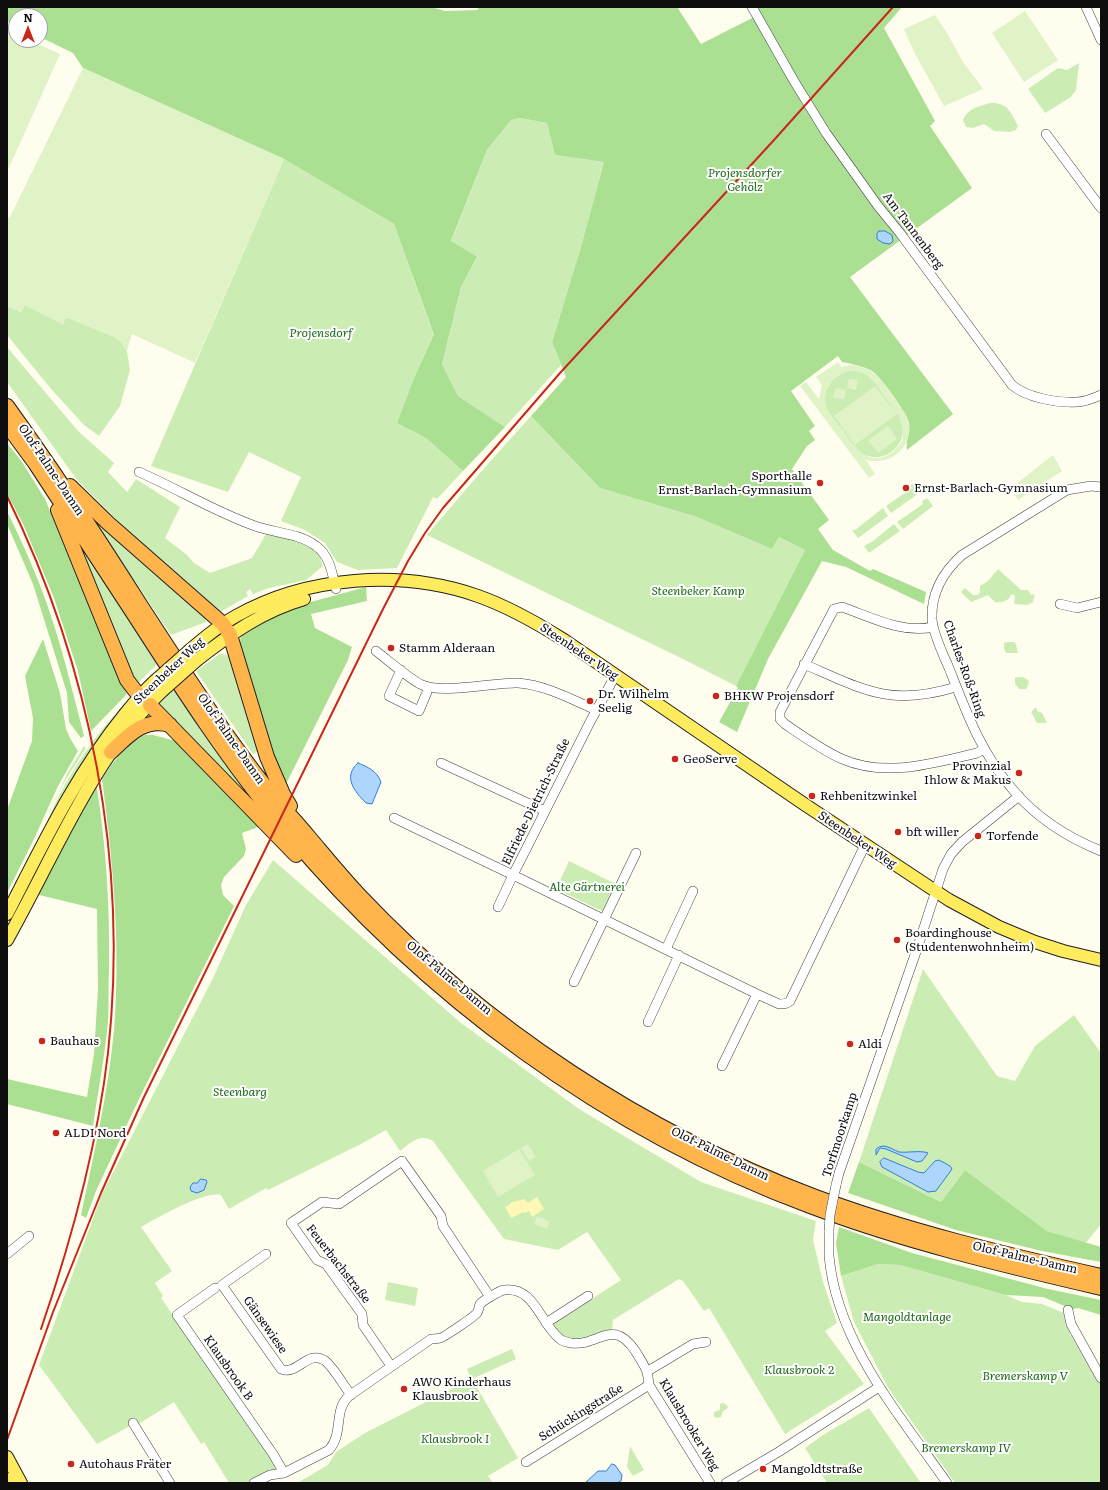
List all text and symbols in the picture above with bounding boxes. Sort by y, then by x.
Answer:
north arrow [8,8,48,48]
text: N [23,9,33,25]
park label: Projensdorfer Gehölz [708,166,782,194]
street label: Am Tannenberg [880,190,946,272]
park label: Projensdorf [289,326,353,340]
street label: Olof-Palme-Damm [15,422,87,518]
place label: Sporthalle Ernst-Barlach-Gymnasium [658,469,812,497]
marker: Sporthalle Ernst-Barlach-Gymnasium [815,478,825,488]
place label: Ernst-Barlach-Gymnasium [914,481,1068,495]
marker: Ernst-Barlach-Gymnasium [901,483,911,493]
park label: Steenbeker Kamp [651,584,745,598]
street label: Charles-Roß-Ring [940,618,988,720]
street label: Steenbeker Weg [537,620,621,684]
street label: Steenbeker Weg [131,635,207,707]
place label: Stamm Alderaan [399,641,495,655]
marker: Stamm Alderaan [386,643,396,653]
place label: Dr. Wilhelm Seelig [598,687,669,715]
place label: BHKW Projensdorf [724,689,834,703]
street label: Olof-Palme-Damm [194,691,268,787]
marker: BHKW Projensdorf [711,691,721,701]
marker: Dr. Wilhelm Seelig [585,696,595,706]
street label: Elfriede-Dietrich-Straße [499,736,573,868]
place label: GeoServe [683,752,737,766]
marker: GeoServe [670,754,680,764]
place label: Provinzial Ihlow & Makus [924,759,1011,787]
marker: Provinzial Ihlow & Makus [1014,768,1024,778]
place label: Rehbenitzwinkel [820,789,917,803]
marker: Rehbenitzwinkel [807,791,817,801]
street label: Steenbeker Weg [815,808,899,872]
place label: bft willer [906,825,959,839]
marker: bft willer [893,827,903,837]
place label: Torfende [986,829,1039,843]
marker: Torfende [973,831,983,841]
park label: Alte Gärtnerei [549,880,625,894]
place label: Boardinghouse (Studentenwohnheim) [905,926,1034,954]
marker: Boardinghouse (Studentenwohnheim) [892,935,902,945]
street label: Olof-Palme-Damm [403,938,495,1018]
place label: Bauhaus [50,1034,99,1048]
marker: Bauhaus [37,1036,47,1046]
place label: Aldi [858,1037,882,1051]
marker: Aldi [845,1039,855,1049]
park label: Steenbarg [213,1085,267,1099]
street label: Torfmoorkamp [819,1091,861,1179]
street label: Olof-Palme-Damm [669,1124,771,1184]
place label: ALDI Nord [64,1126,126,1140]
marker: ALDI Nord [51,1128,61,1138]
street label: Feuerbachstraße [303,1222,373,1306]
street label: Olof-Palme-Damm [971,1239,1079,1277]
street label: Gänsewiese [240,1294,290,1356]
park label: Mangoldtanlage [863,1310,951,1324]
street label: Klausbrook B [200,1333,256,1403]
park label: Klausbrook 2 [764,1363,834,1377]
park label: Bremerskamp V [982,1369,1068,1383]
place label: AWO Kinderhaus Klausbrook [412,1375,511,1403]
street label: Klausbrooker Weg [656,1376,722,1474]
street label: Schückingstraße [536,1381,626,1445]
marker: AWO Kinderhaus Klausbrook [399,1384,409,1394]
park label: Klausbrook I [421,1432,489,1446]
park label: Bremerskamp IV [921,1441,1011,1455]
place label: Autohaus Fräter [79,1457,171,1471]
marker: Autohaus Fräter [66,1459,76,1469]
place label: Mangoldtstraße [771,1462,863,1476]
marker: Mangoldtstraße [758,1464,768,1474]

